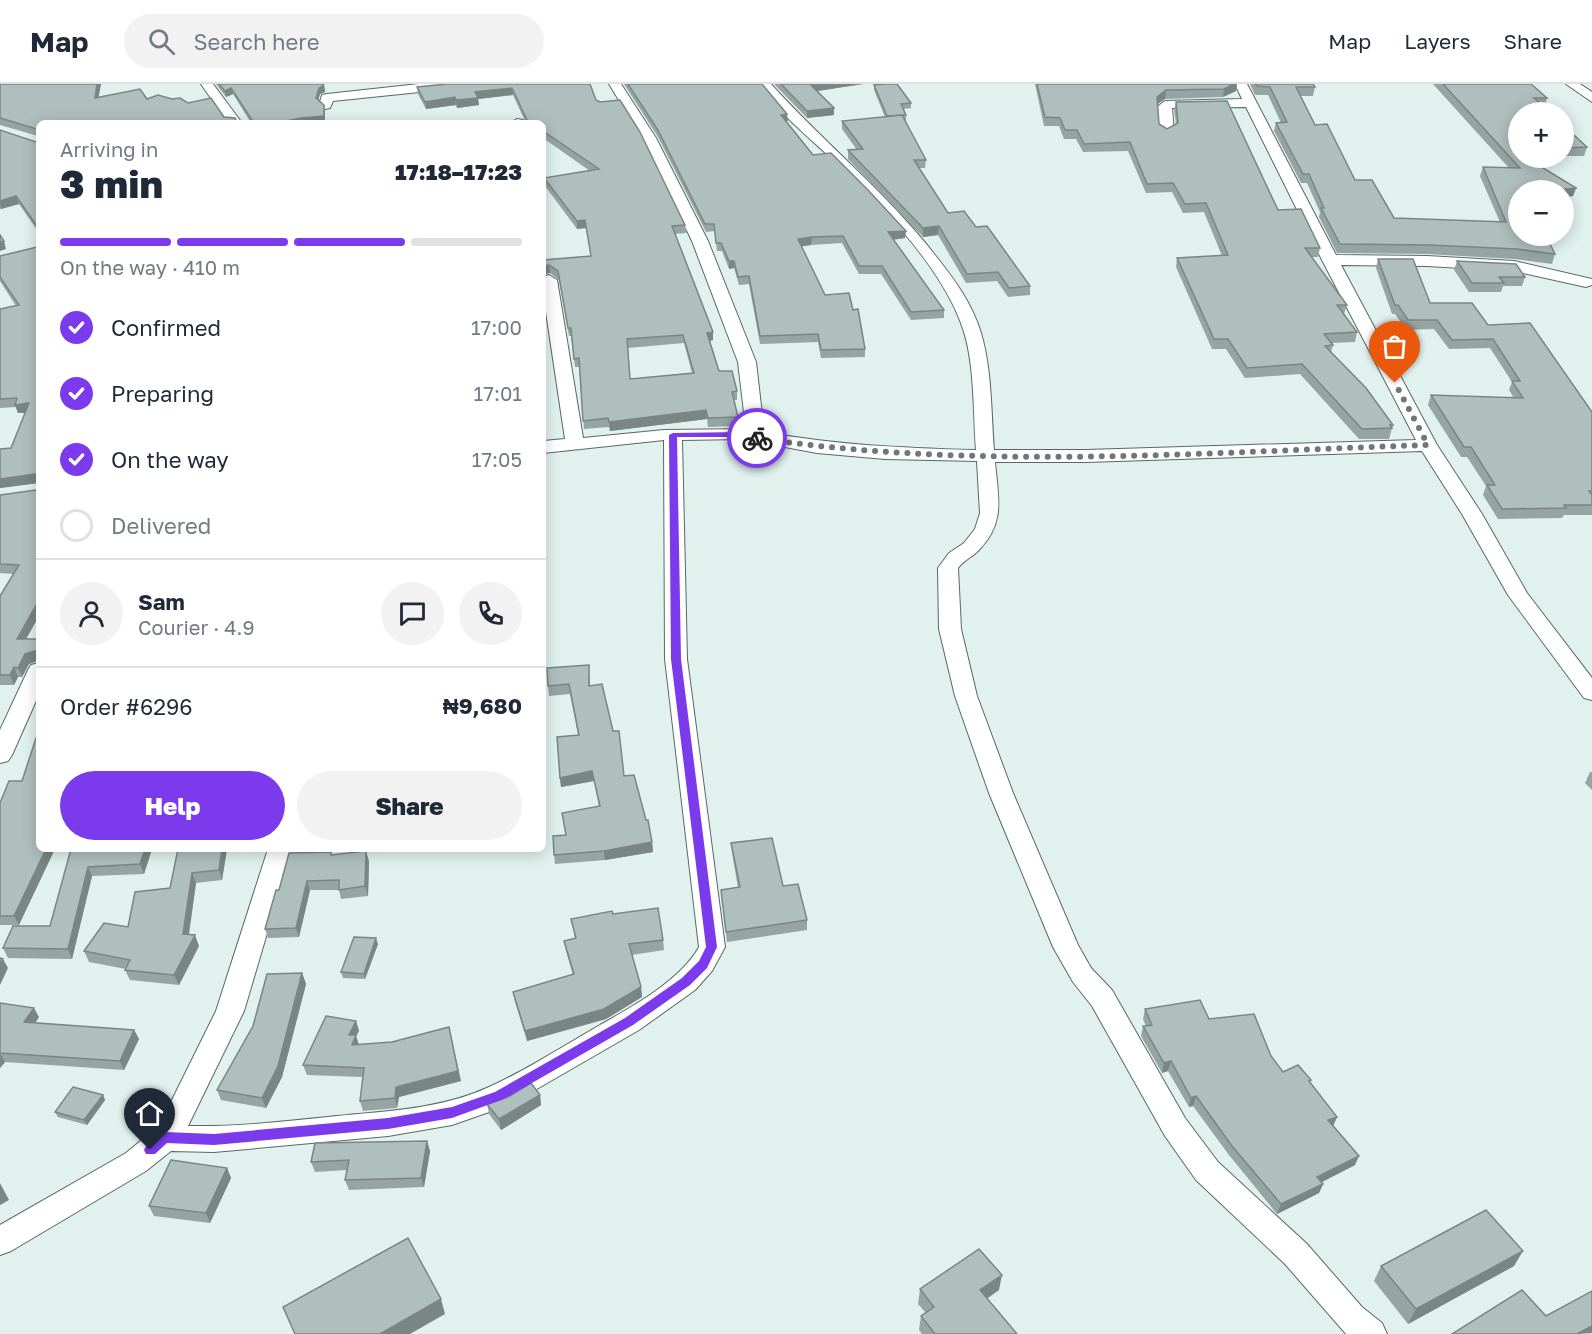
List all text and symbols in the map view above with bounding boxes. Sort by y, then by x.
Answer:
search box [124,14,544,68]
text: Map [30,25,88,58]
icon: search [145,25,178,58]
text: Search here [193,28,319,55]
text: Map [1328,28,1371,54]
text: Layers [1404,28,1471,54]
text: Share [1504,28,1562,54]
map controls [1508,102,1574,246]
button: + [1508,102,1574,168]
text: Arriving in [60,137,158,161]
text: 17:18–17:23 [395,158,522,185]
text: 3 min [60,160,163,207]
button: − [1508,180,1574,246]
text: On the way · 410 m [60,255,240,279]
icon: check [60,311,93,344]
text: Confirmed [111,314,221,341]
text: 17:00 [471,315,522,339]
pin [1369,321,1420,383]
icon: bag [1378,330,1411,363]
icon: check [60,377,93,410]
text: Preparing [111,380,214,407]
text: 17:01 [474,381,522,405]
courier [727,408,787,468]
icon: bike [741,422,774,455]
icon: check [60,443,93,476]
text: On the way [111,446,229,473]
text: 17:05 [472,447,522,471]
text: Delivered [111,512,211,539]
button: person [60,582,123,645]
button: chat [381,582,444,645]
button: phone [459,582,522,645]
text: Sam [138,588,185,615]
text: Courier · 4.9 [138,615,255,639]
text: ₦9,680 [443,692,522,719]
text: Order #6296 [60,693,193,720]
button: Help [60,771,285,840]
button: Share [297,771,522,840]
pin [124,1088,175,1150]
icon: home [133,1097,166,1130]

